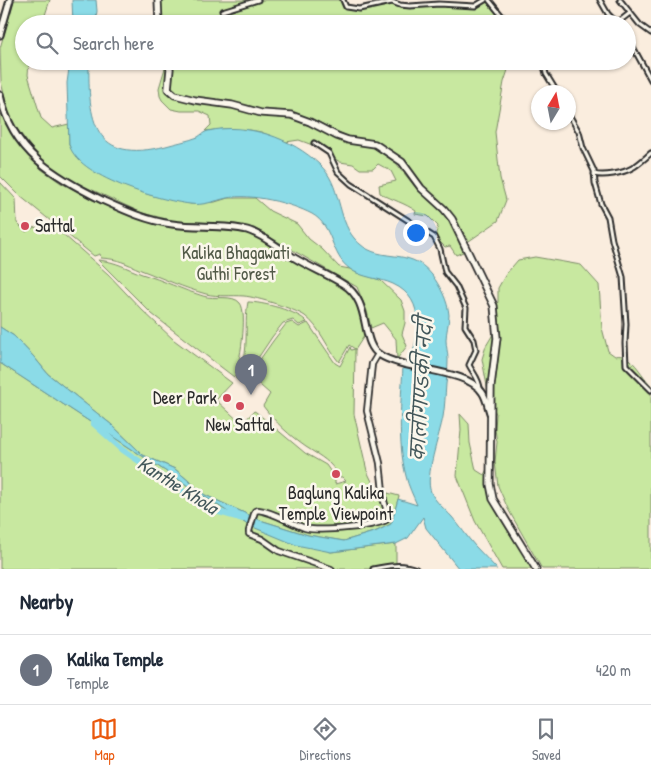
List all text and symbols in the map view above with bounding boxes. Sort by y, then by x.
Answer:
search box [15,15,636,70]
icon: search [33,29,61,57]
text: Search here [73,30,154,56]
north arrow [531,85,576,130]
place label: Sattal [35,213,75,238]
marker: Sattal [19,220,31,232]
your location [403,220,429,246]
park label: Kalika Bhagawati Guthi Forest [182,240,290,286]
water label: कालीगण्डकी नदी [403,312,438,462]
pin: 1 [235,354,267,395]
place label: Deer Park [153,385,218,410]
marker: Deer Park [221,392,233,404]
marker: New Sattal [234,400,246,412]
place label: New Sattal [206,412,275,437]
water label: Kanthe Khola [133,450,225,521]
marker: Baglung Kalika Temple Viewpoint [330,468,342,480]
place label: Baglung Kalika Temple Viewpoint [279,480,394,526]
text: Nearby [20,587,73,616]
text: Kalika Temple [67,646,164,672]
text: 1 [33,659,39,681]
text: 420 m [596,659,631,681]
text: Temple [67,672,109,694]
tab: Map [90,715,118,764]
tab: Directions [299,715,351,764]
tab: Saved [532,715,561,764]

